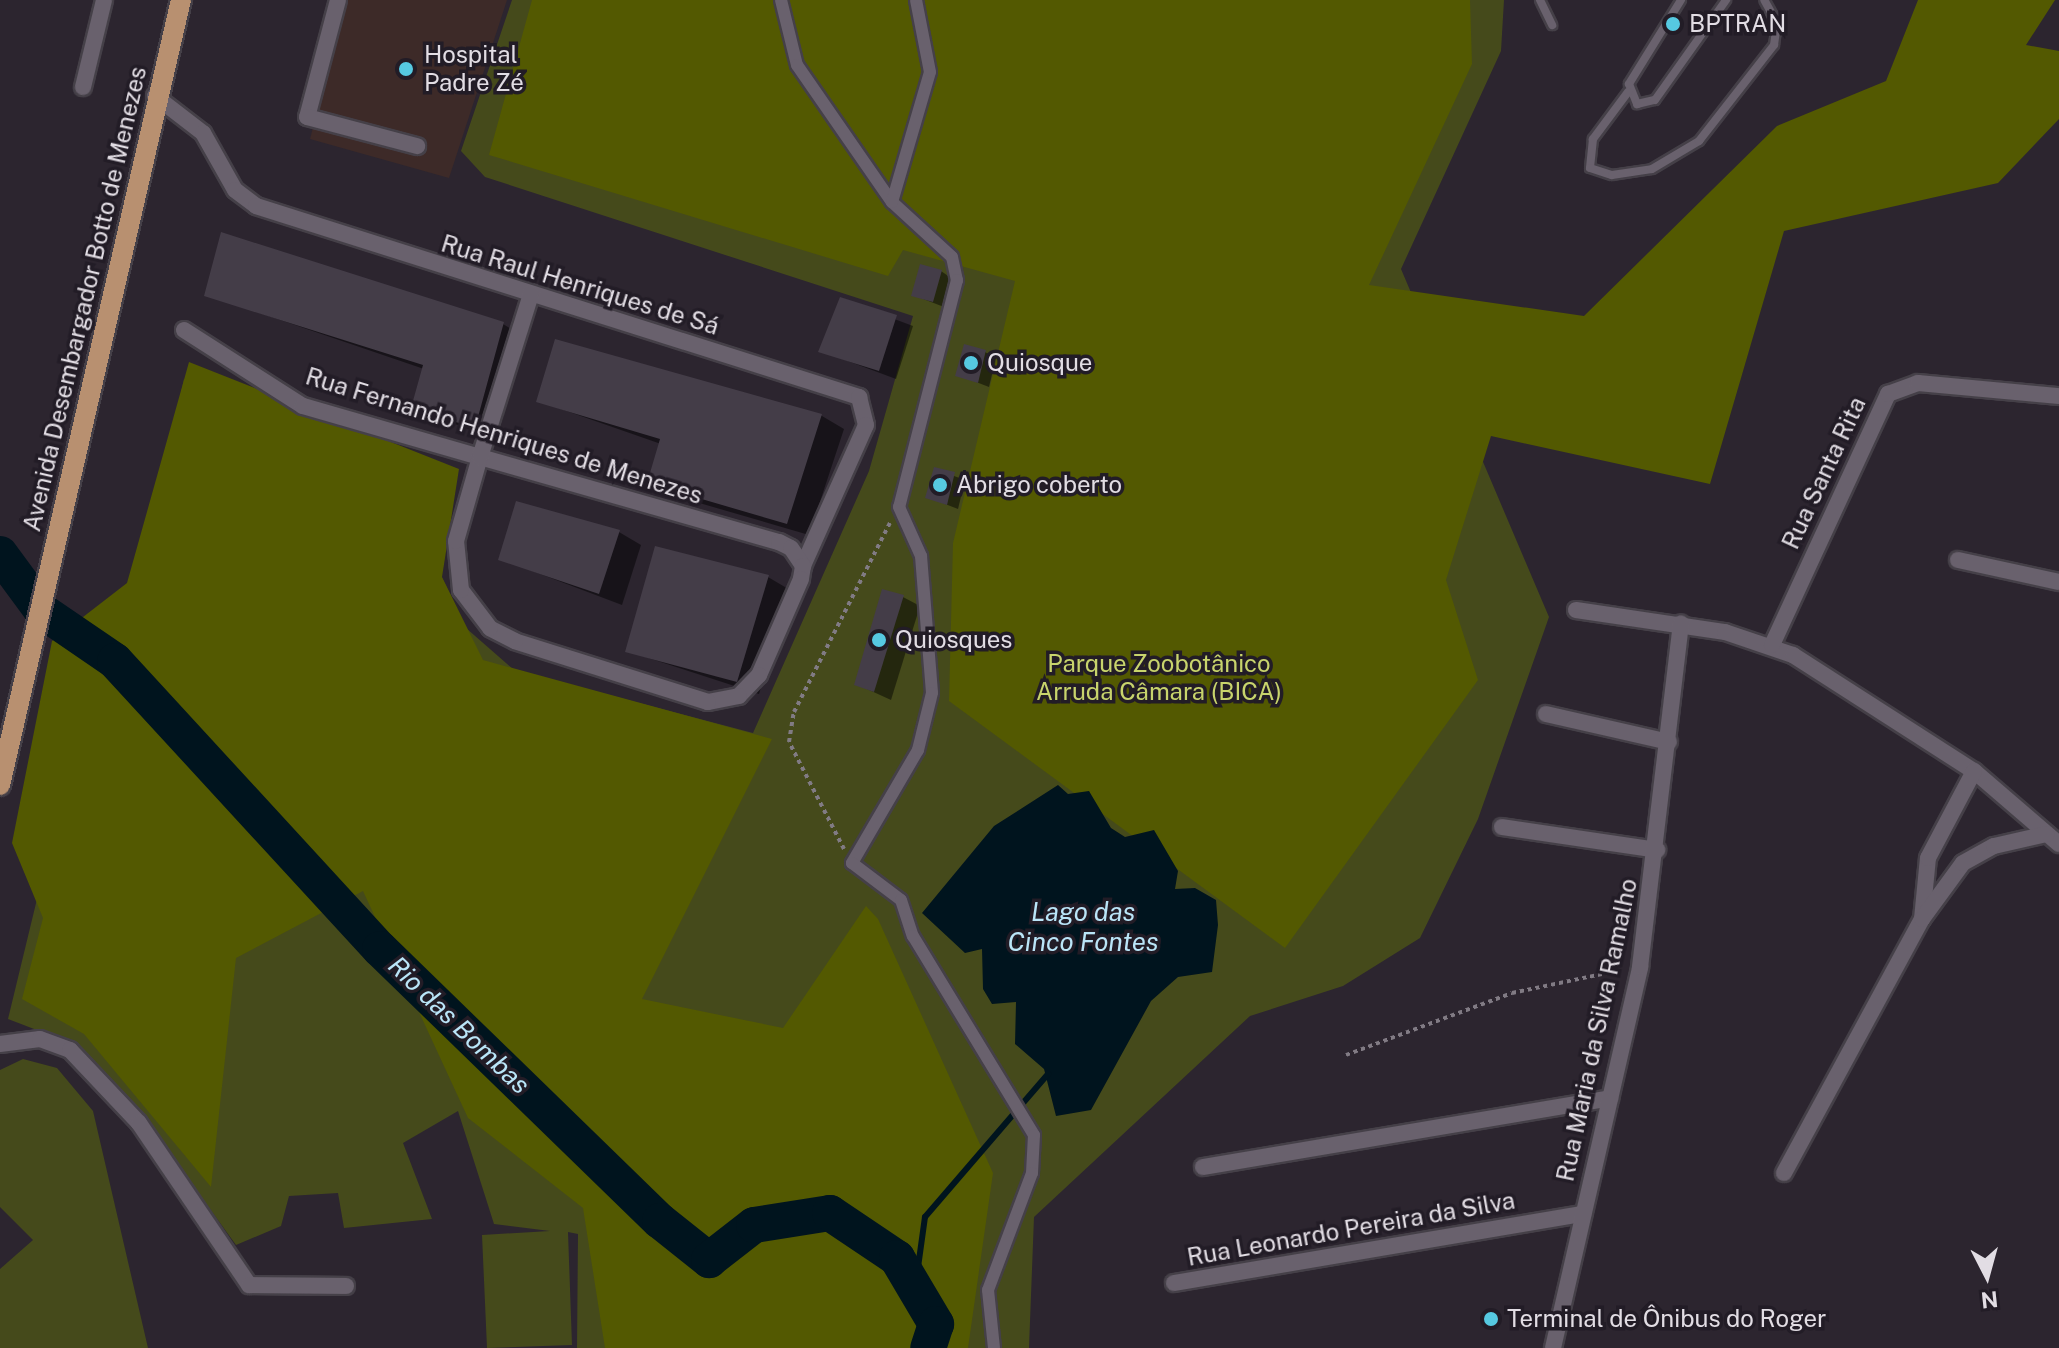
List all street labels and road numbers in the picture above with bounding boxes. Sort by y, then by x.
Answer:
street label: Avenida Desembargador Botto de Menezes [17,63,153,535]
street label: Rua Raul Henriques de Sá [437,229,723,341]
street label: Rua Fernando Henriques de Menezes [302,362,706,510]
street label: Rua Santa Rita [1776,392,1872,554]
street label: Rua Maria da Silva Ramalho [1551,876,1643,1184]
street label: Rua Leonardo Pereira da Silva [1185,1186,1517,1272]

